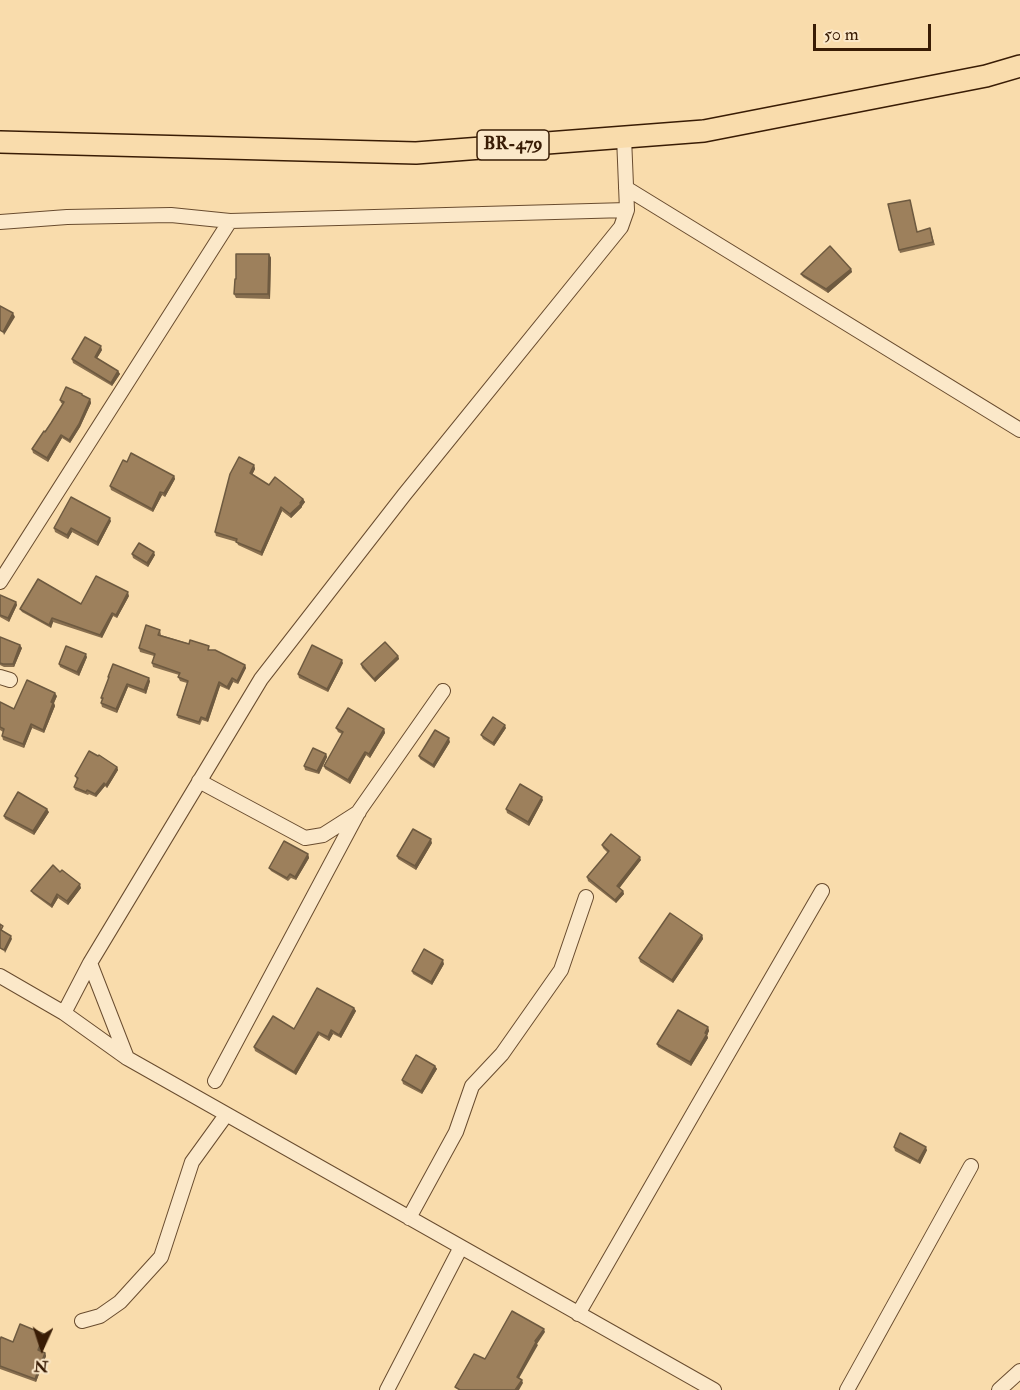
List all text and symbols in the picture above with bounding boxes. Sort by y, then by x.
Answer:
scale bar [816,12,934,50]
text: 50 m [824,23,859,46]
road number: BR-479 [477,130,549,160]
north arrow [12,1318,72,1378]
text: N [33,1356,49,1376]

